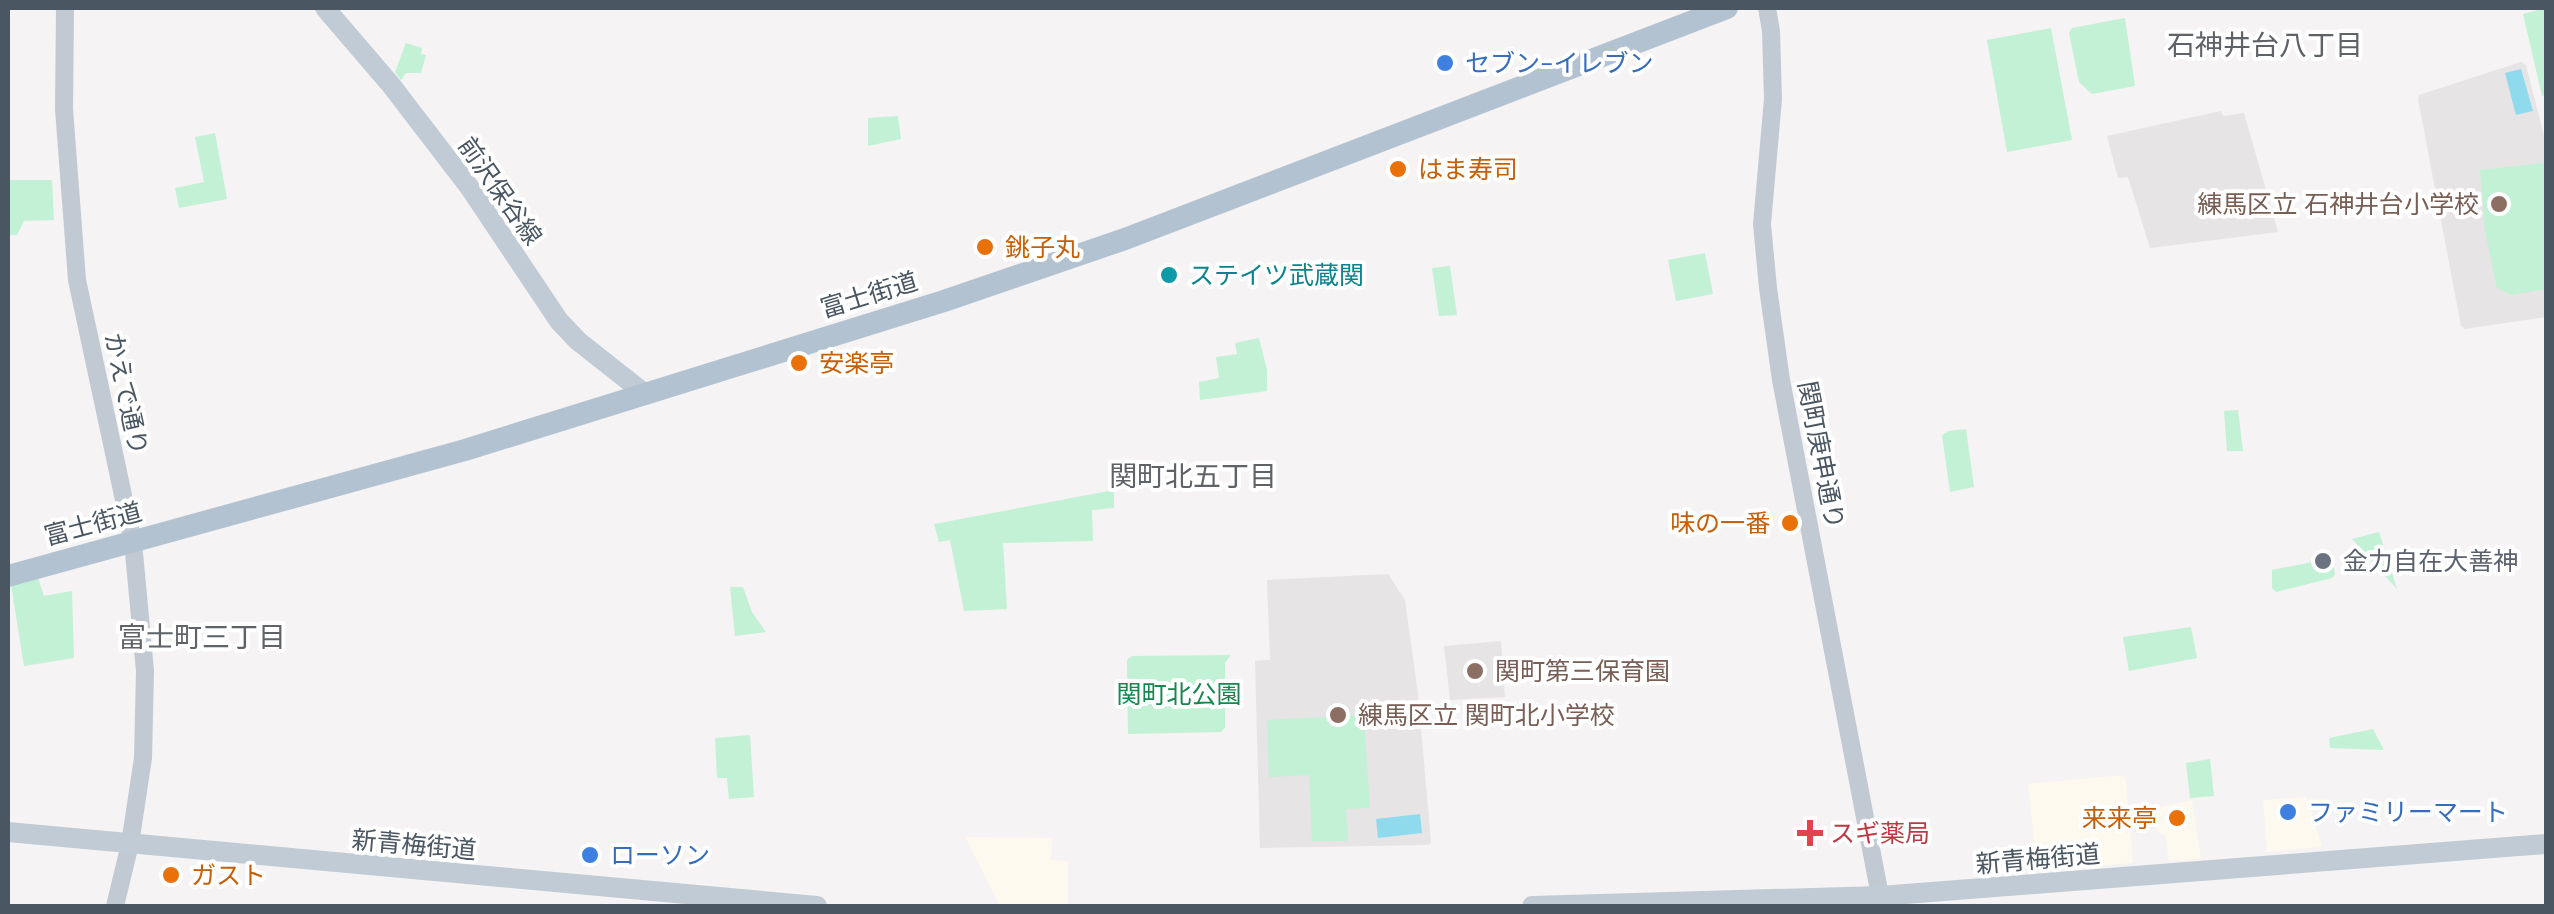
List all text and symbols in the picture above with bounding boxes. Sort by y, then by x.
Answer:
district label: 石神井台八丁目 [2167,27,2363,64]
place label: セブン-イレブン [1465,47,1654,80]
marker: セブン-イレブン [1434,52,1456,74]
street label: 前沢保谷線 [451,130,549,252]
place label: はま寿司 [1418,153,1518,186]
marker: はま寿司 [1387,158,1409,180]
place label: 練馬区立 石神井台小学校 [2197,188,2479,221]
marker: 練馬区立 石神井台小学校 [2488,193,2510,215]
place label: 銚子丸 [1005,231,1080,264]
marker: 銚子丸 [974,236,996,258]
place label: ステイツ武蔵関 [1189,259,1364,292]
marker: ステイツ武蔵関 [1158,264,1180,286]
street label: 富士街道 [816,265,922,325]
street label: かえで通り [97,330,155,458]
place label: 安楽亭 [819,347,894,380]
marker: 安楽亭 [788,352,810,374]
street label: 関町庚申通り [1790,378,1852,532]
district label: 関町北五丁目 [1109,458,1277,495]
street label: 富士街道 [40,495,146,553]
place label: 味の一番 [1670,507,1770,540]
marker: 味の一番 [1779,512,1801,534]
place label: 金力自在大善神 [2343,545,2518,578]
marker: 金力自在大善神 [2312,550,2334,572]
district label: 富士町三丁目 [118,619,286,656]
place label: 関町第三保育園 [1495,655,1670,688]
marker: 関町第三保育園 [1464,660,1486,682]
park label: 関町北公園 [1116,678,1242,711]
place label: 練馬区立 関町北小学校 [1358,699,1615,732]
marker: 練馬区立 関町北小学校 [1327,704,1349,726]
place label: ファミリーマート [2308,796,2508,829]
marker: ファミリーマート [2277,801,2299,823]
place label: 来来亭 [2082,802,2157,835]
marker: 来来亭 [2166,807,2188,829]
place label: スギ薬局 [1830,817,1930,850]
marker: スギ薬局 [1799,822,1821,844]
street label: 新青梅街道 [350,823,478,867]
street label: 新青梅街道 [1974,837,2102,881]
place label: ローソン [610,839,710,872]
marker: ローソン [579,844,601,866]
place label: ガスト [191,859,266,892]
marker: ガスト [160,864,182,886]

